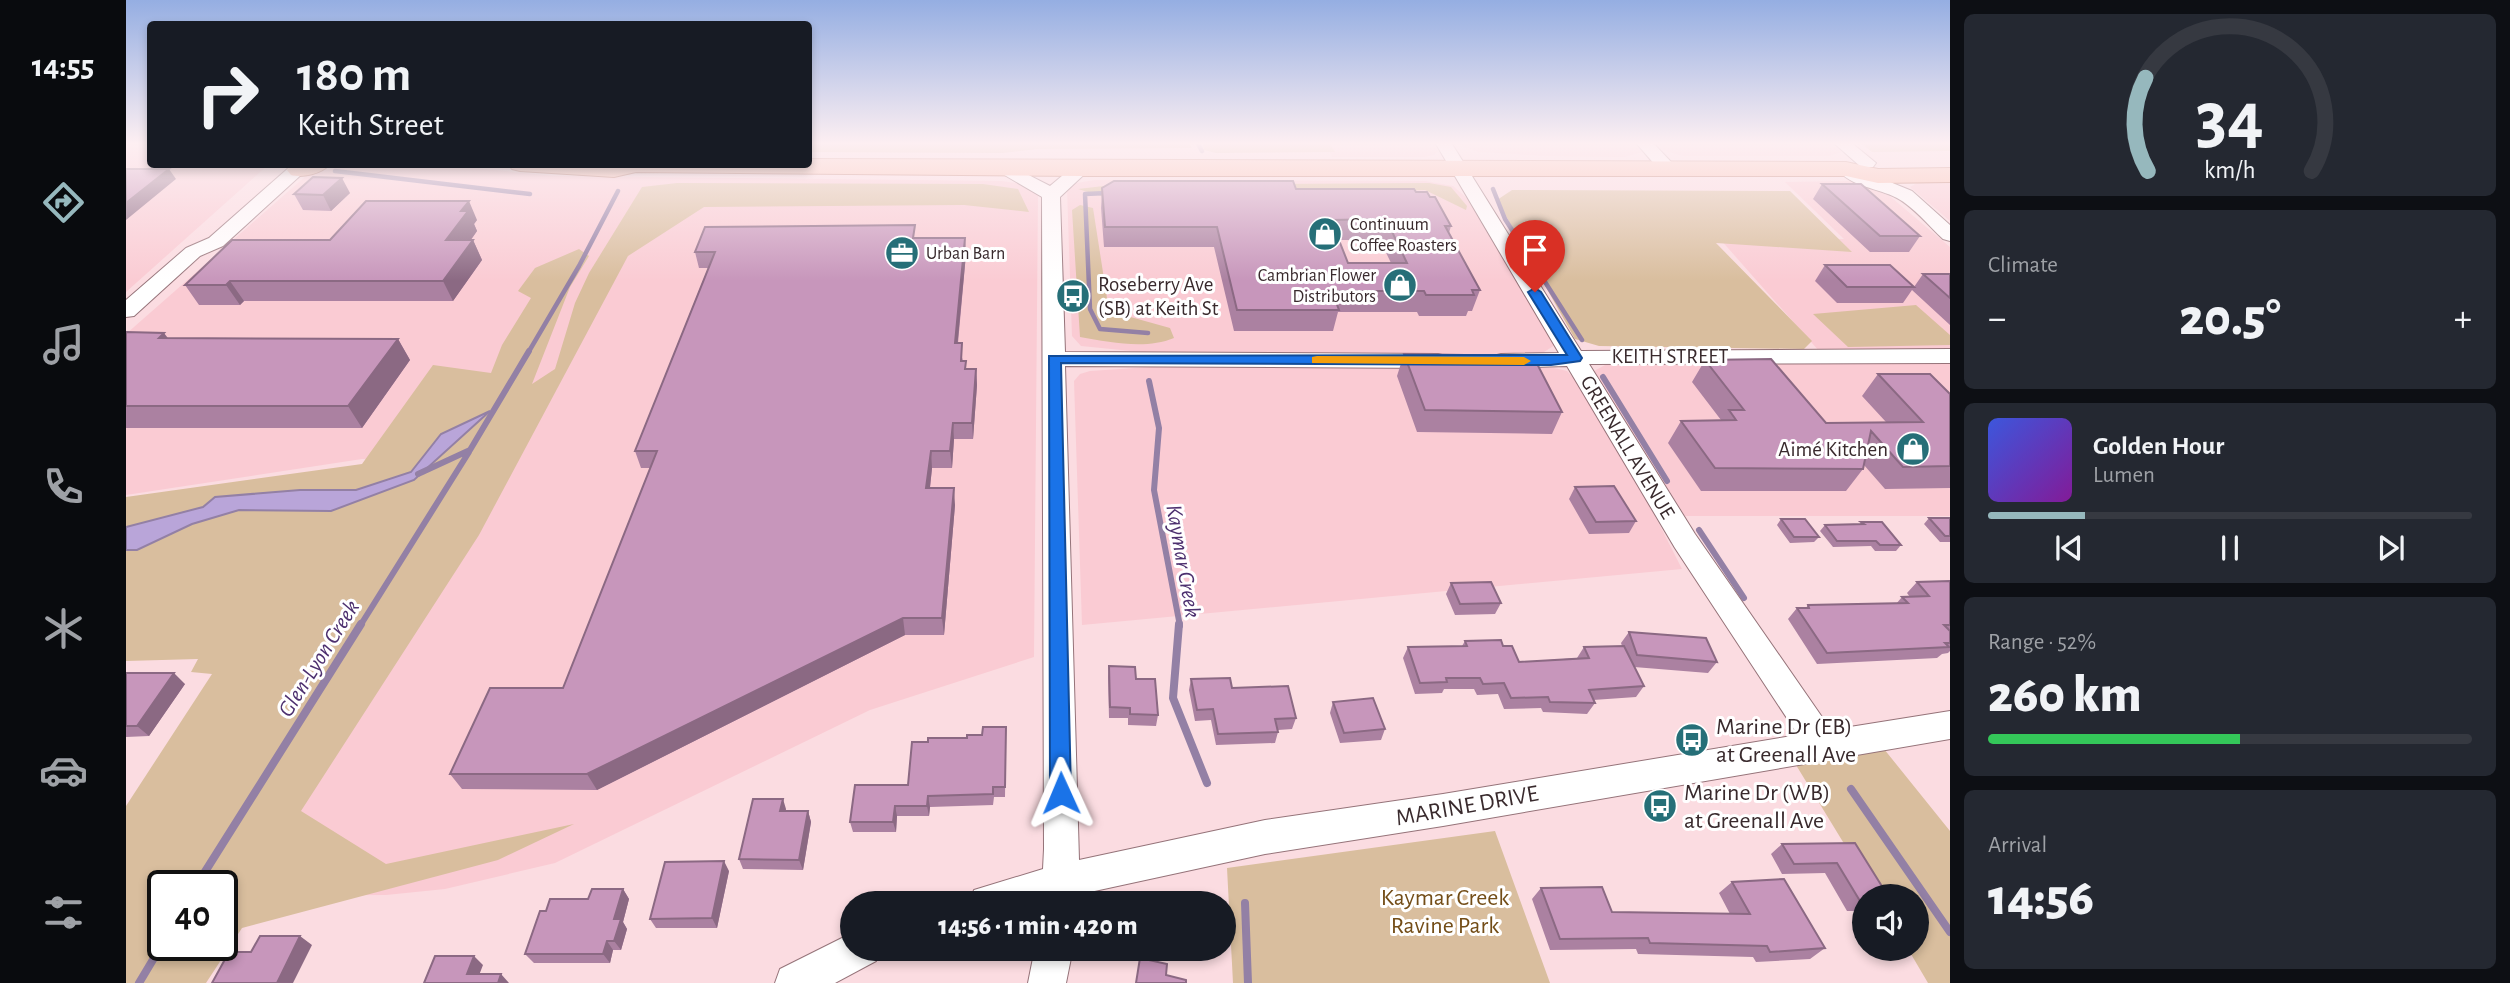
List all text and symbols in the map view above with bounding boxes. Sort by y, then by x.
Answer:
icon: right [182,49,273,140]
text: 14:55 [32,50,94,82]
text: 180 m [297,51,411,100]
text: 34 [2196,83,2264,156]
text: Keith Street [297,109,444,141]
text: km/h [2204,158,2256,183]
icon: directions [39,178,88,227]
shop icon: Continuum Coffee Roasters [1306,215,1344,253]
place label: Continuum Coffee Roasters [1350,216,1457,255]
pin [1505,220,1565,292]
icon: arrive [1516,231,1554,269]
office icon: Urban Barn [883,234,921,272]
place label: Urban Barn [926,245,1005,263]
text: Climate [1988,254,2058,277]
shop icon: Cambrian Flower Distributors [1381,266,1419,304]
place label: Cambrian Flower Distributors [1258,267,1376,306]
place label: Roseberry Ave (SB) at Keith St [1098,274,1219,319]
bus stop icon: Roseberry Ave (SB) at Keith St [1054,277,1092,315]
text: 20.5° [2179,292,2281,344]
text: − [1988,300,2006,338]
text: + [2454,300,2472,338]
icon: music [39,320,88,369]
street label: KEITH STREET [1611,346,1729,367]
street label: GREENALL AVENUE [1577,372,1679,523]
shop icon: Aimé Kitchen [1894,430,1932,468]
text: Golden Hour [2093,433,2224,459]
place label: Aimé Kitchen [1778,439,1888,460]
icon: phone [39,462,88,511]
text: Lumen [2093,464,2155,487]
water label: Kaymar Creek [1161,503,1204,620]
icon: previous [2050,529,2088,567]
icon: pause [2211,529,2249,567]
icon: next [2372,529,2410,567]
water label: Glen-Lyon Creek [274,596,364,721]
icon: climate [39,604,88,653]
text: Range · 52% [1988,631,2096,654]
text: 260 km [1988,669,2142,721]
place label: Marine Dr (EB) at Greenall Ave [1716,715,1856,767]
bus stop icon: Marine Dr (EB) at Greenall Ave [1673,721,1711,759]
icon: car [39,746,88,795]
position arrow [1024,756,1098,830]
place label: Marine Dr (WB) at Greenall Ave [1684,781,1830,833]
street label: MARINE DRIVE [1394,782,1541,830]
bus stop icon: Marine Dr (WB) at Greenall Ave [1641,787,1679,825]
text: Arrival [1988,834,2047,857]
speed limit sign: 40 [147,870,238,961]
text: 14:56 [1988,872,2094,924]
map controls [1852,884,1929,961]
button: sound [1852,884,1929,961]
park label: Kaymar Creek Ravine Park [1381,886,1509,938]
icon: filters [39,888,88,937]
text: 14:56 · 1 min · 420 m [938,913,1138,939]

